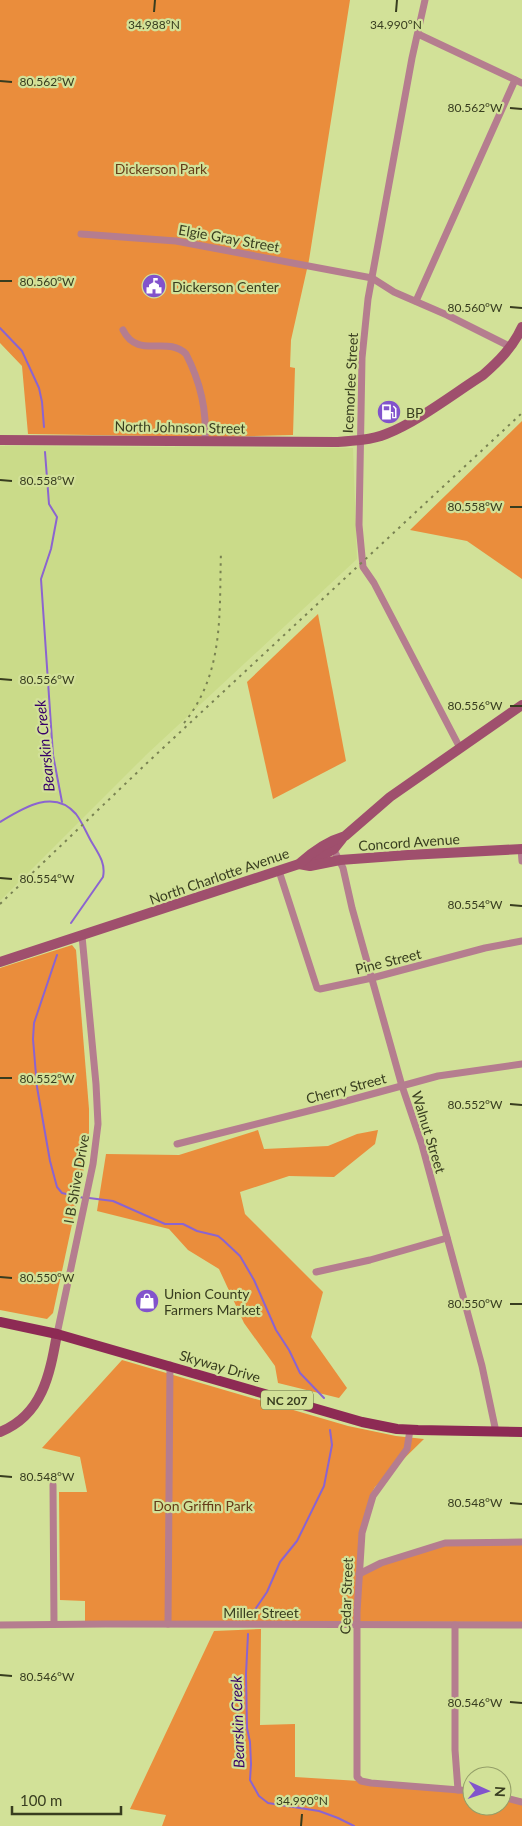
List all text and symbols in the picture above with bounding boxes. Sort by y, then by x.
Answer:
text: 34.988°N [128,17,180,32]
text: 34.990°N [370,17,422,32]
text: 80.562°W [19,74,75,89]
text: 80.562°W [447,100,503,115]
park label: Dickerson Park [115,160,208,177]
street label: Elgie Gray Street [177,221,281,255]
public building icon: Dickerson Center [141,273,167,299]
text: 80.560°W [19,274,75,289]
place label: Dickerson Center [172,278,279,295]
text: 80.560°W [447,300,503,315]
street label: Icemorlee Street [339,332,361,434]
fuel station icon: BP [376,399,402,425]
place label: BP [406,404,423,421]
street label: North Johnson Street [114,417,246,437]
text: 80.558°W [19,473,75,488]
text: 80.558°W [447,499,503,514]
text: 80.556°W [19,672,75,687]
water label: Bearskin Creek [30,698,58,793]
text: 80.556°W [447,698,503,713]
street label: Concord Avenue [358,830,460,854]
street label: North Charlotte Avenue [147,844,291,908]
text: 80.554°W [19,871,75,886]
text: 80.554°W [447,897,503,912]
street label: Pine Street [353,945,423,977]
street label: Cherry Street [304,1069,388,1107]
text: 80.552°W [19,1071,75,1086]
street label: Walnut Street [408,1089,450,1175]
text: 80.552°W [447,1097,503,1112]
street label: I B Shive Drive [60,1133,92,1225]
text: 80.550°W [19,1270,75,1285]
place label: Union County Farmers Market [164,1285,261,1318]
shop icon: Union County Farmers Market [134,1288,160,1314]
text: 80.550°W [447,1296,503,1311]
street label: Skyway Drive [178,1346,262,1386]
road number: NC 207 [261,1390,313,1410]
text: 80.548°W [19,1469,75,1484]
text: 80.548°W [447,1495,503,1510]
park label: Don Griffin Park [153,1497,254,1514]
street label: Cedar Street [336,1557,356,1635]
street label: Miller Street [223,1604,299,1621]
text: 80.546°W [19,1669,75,1684]
water label: Bearskin Creek [226,1675,248,1769]
text: 80.546°W [447,1695,503,1710]
north arrow [462,1766,512,1816]
scale bar [12,1784,121,1816]
text: N [492,1786,509,1798]
text: 100 m [20,1791,62,1809]
text: 34.990°N [276,1793,328,1808]

